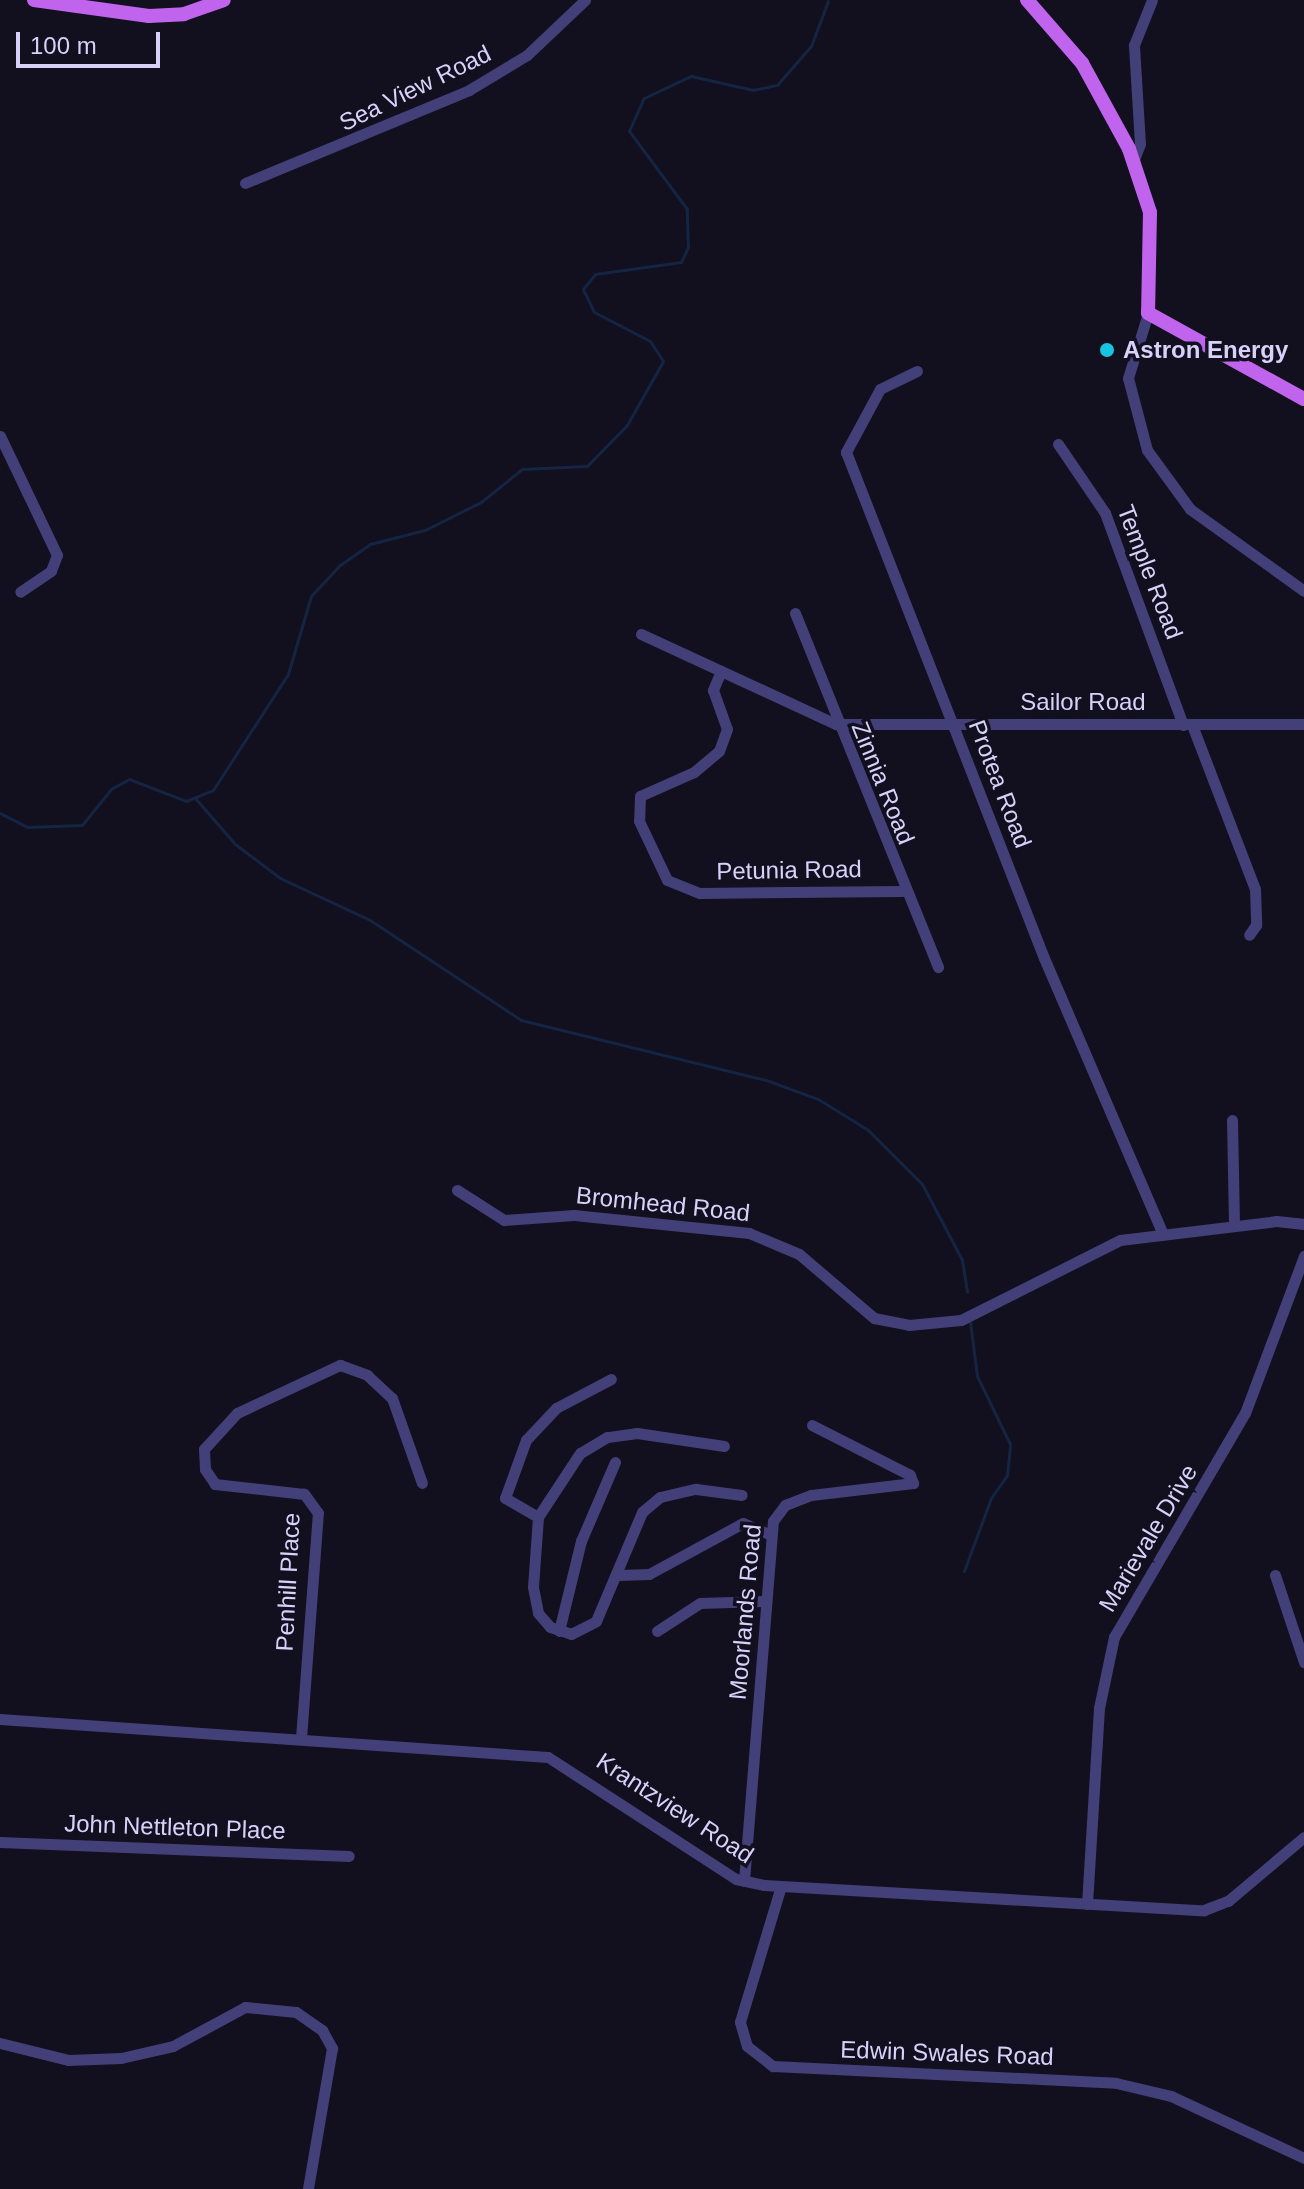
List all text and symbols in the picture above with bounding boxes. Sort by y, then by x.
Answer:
scale bar [20,16,164,66]
text: 100 m [30,32,97,59]
street label: Sea View Road [335,39,495,137]
place label: Astron Energy [1123,336,1288,364]
marker: Astron Energy [1098,341,1116,359]
street label: Temple Road [1111,501,1189,643]
street label: Sailor Road [1020,688,1146,716]
street label: Protea Road [962,716,1038,852]
street label: Zinnia Road [845,718,921,848]
street label: Petunia Road [716,854,862,886]
street label: Bromhead Road [575,1181,751,1227]
street label: Marievale Drive [1093,1459,1203,1617]
street label: Penhill Place [270,1512,306,1652]
street label: Moorlands Road [723,1523,767,1701]
street label: Krantzview Road [591,1747,759,1869]
street label: John Nettleton Place [64,1809,286,1845]
street label: Edwin Swales Road [840,2035,1054,2071]

